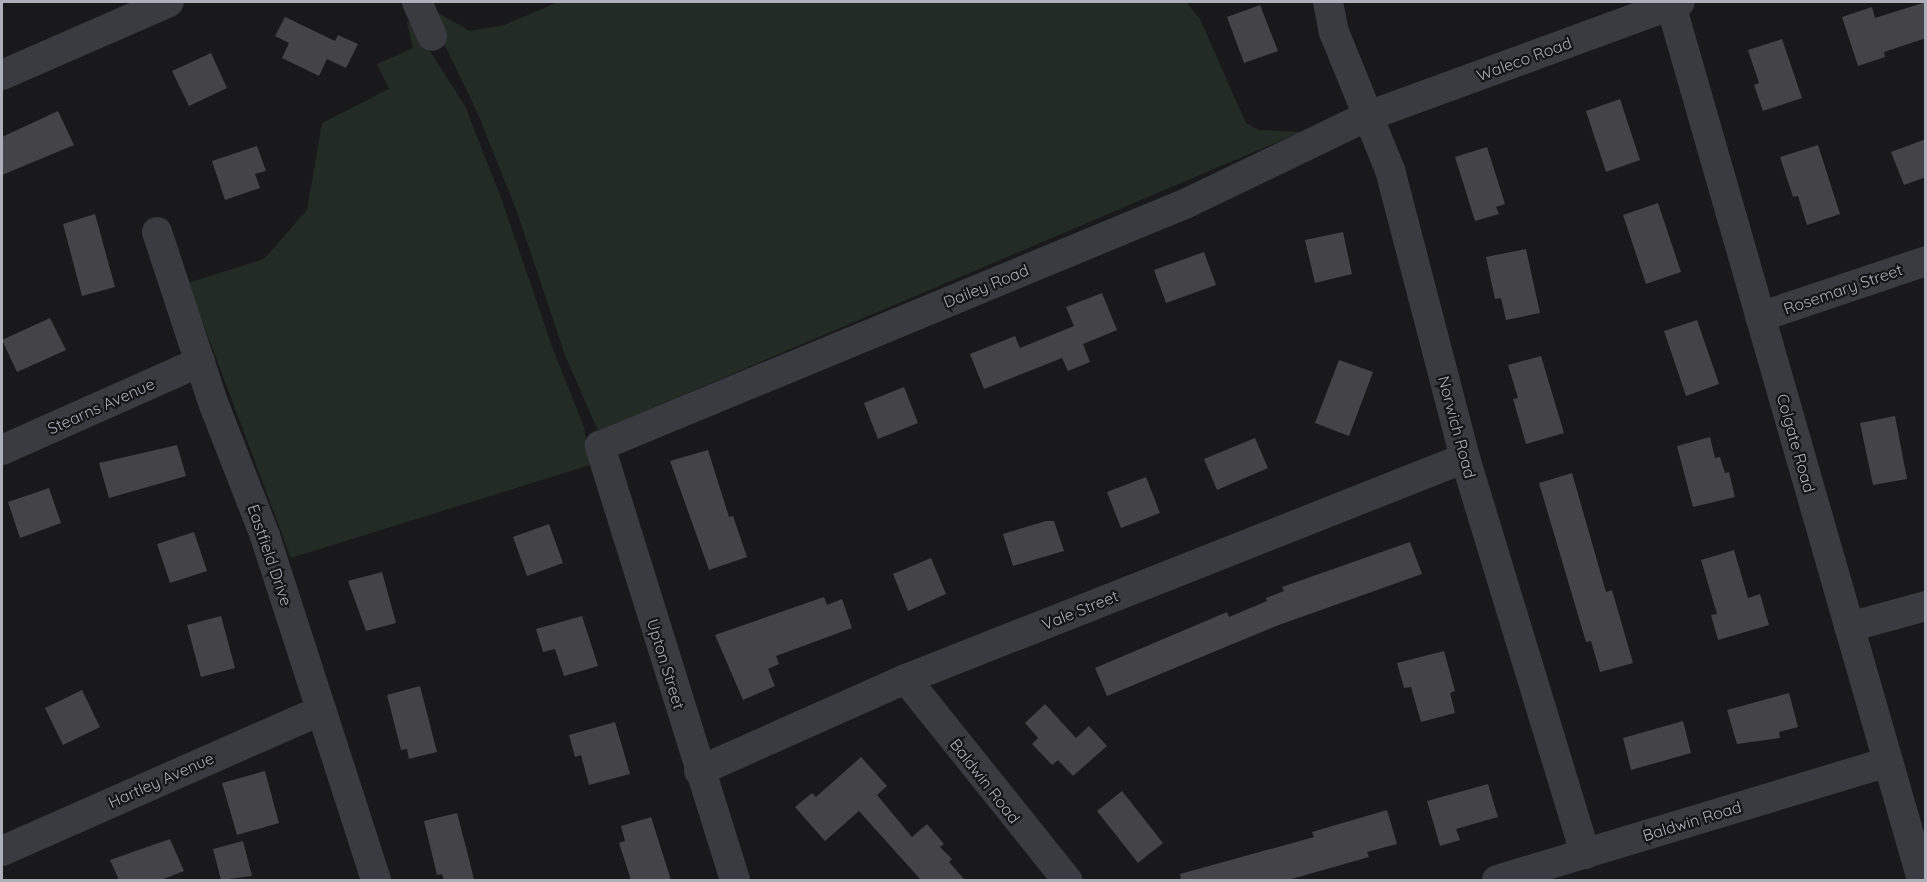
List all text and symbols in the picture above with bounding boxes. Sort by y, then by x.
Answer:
street label: Waleco Road [1474,33,1574,85]
street label: Dailey Road [941,260,1031,312]
street label: Rosemary Street [1781,260,1905,318]
street label: Stearns Avenue [45,374,157,438]
street label: Norwich Road [1434,374,1480,480]
street label: Colgate Road [1773,391,1819,495]
street label: Eastfield Drive [244,502,296,608]
street label: Vale Street [1039,586,1121,634]
street label: Upton Street [643,617,689,711]
street label: Baldwin Road [946,735,1024,827]
street label: Hartley Avenue [105,748,217,812]
street label: Baldwin Road [1640,797,1744,845]

